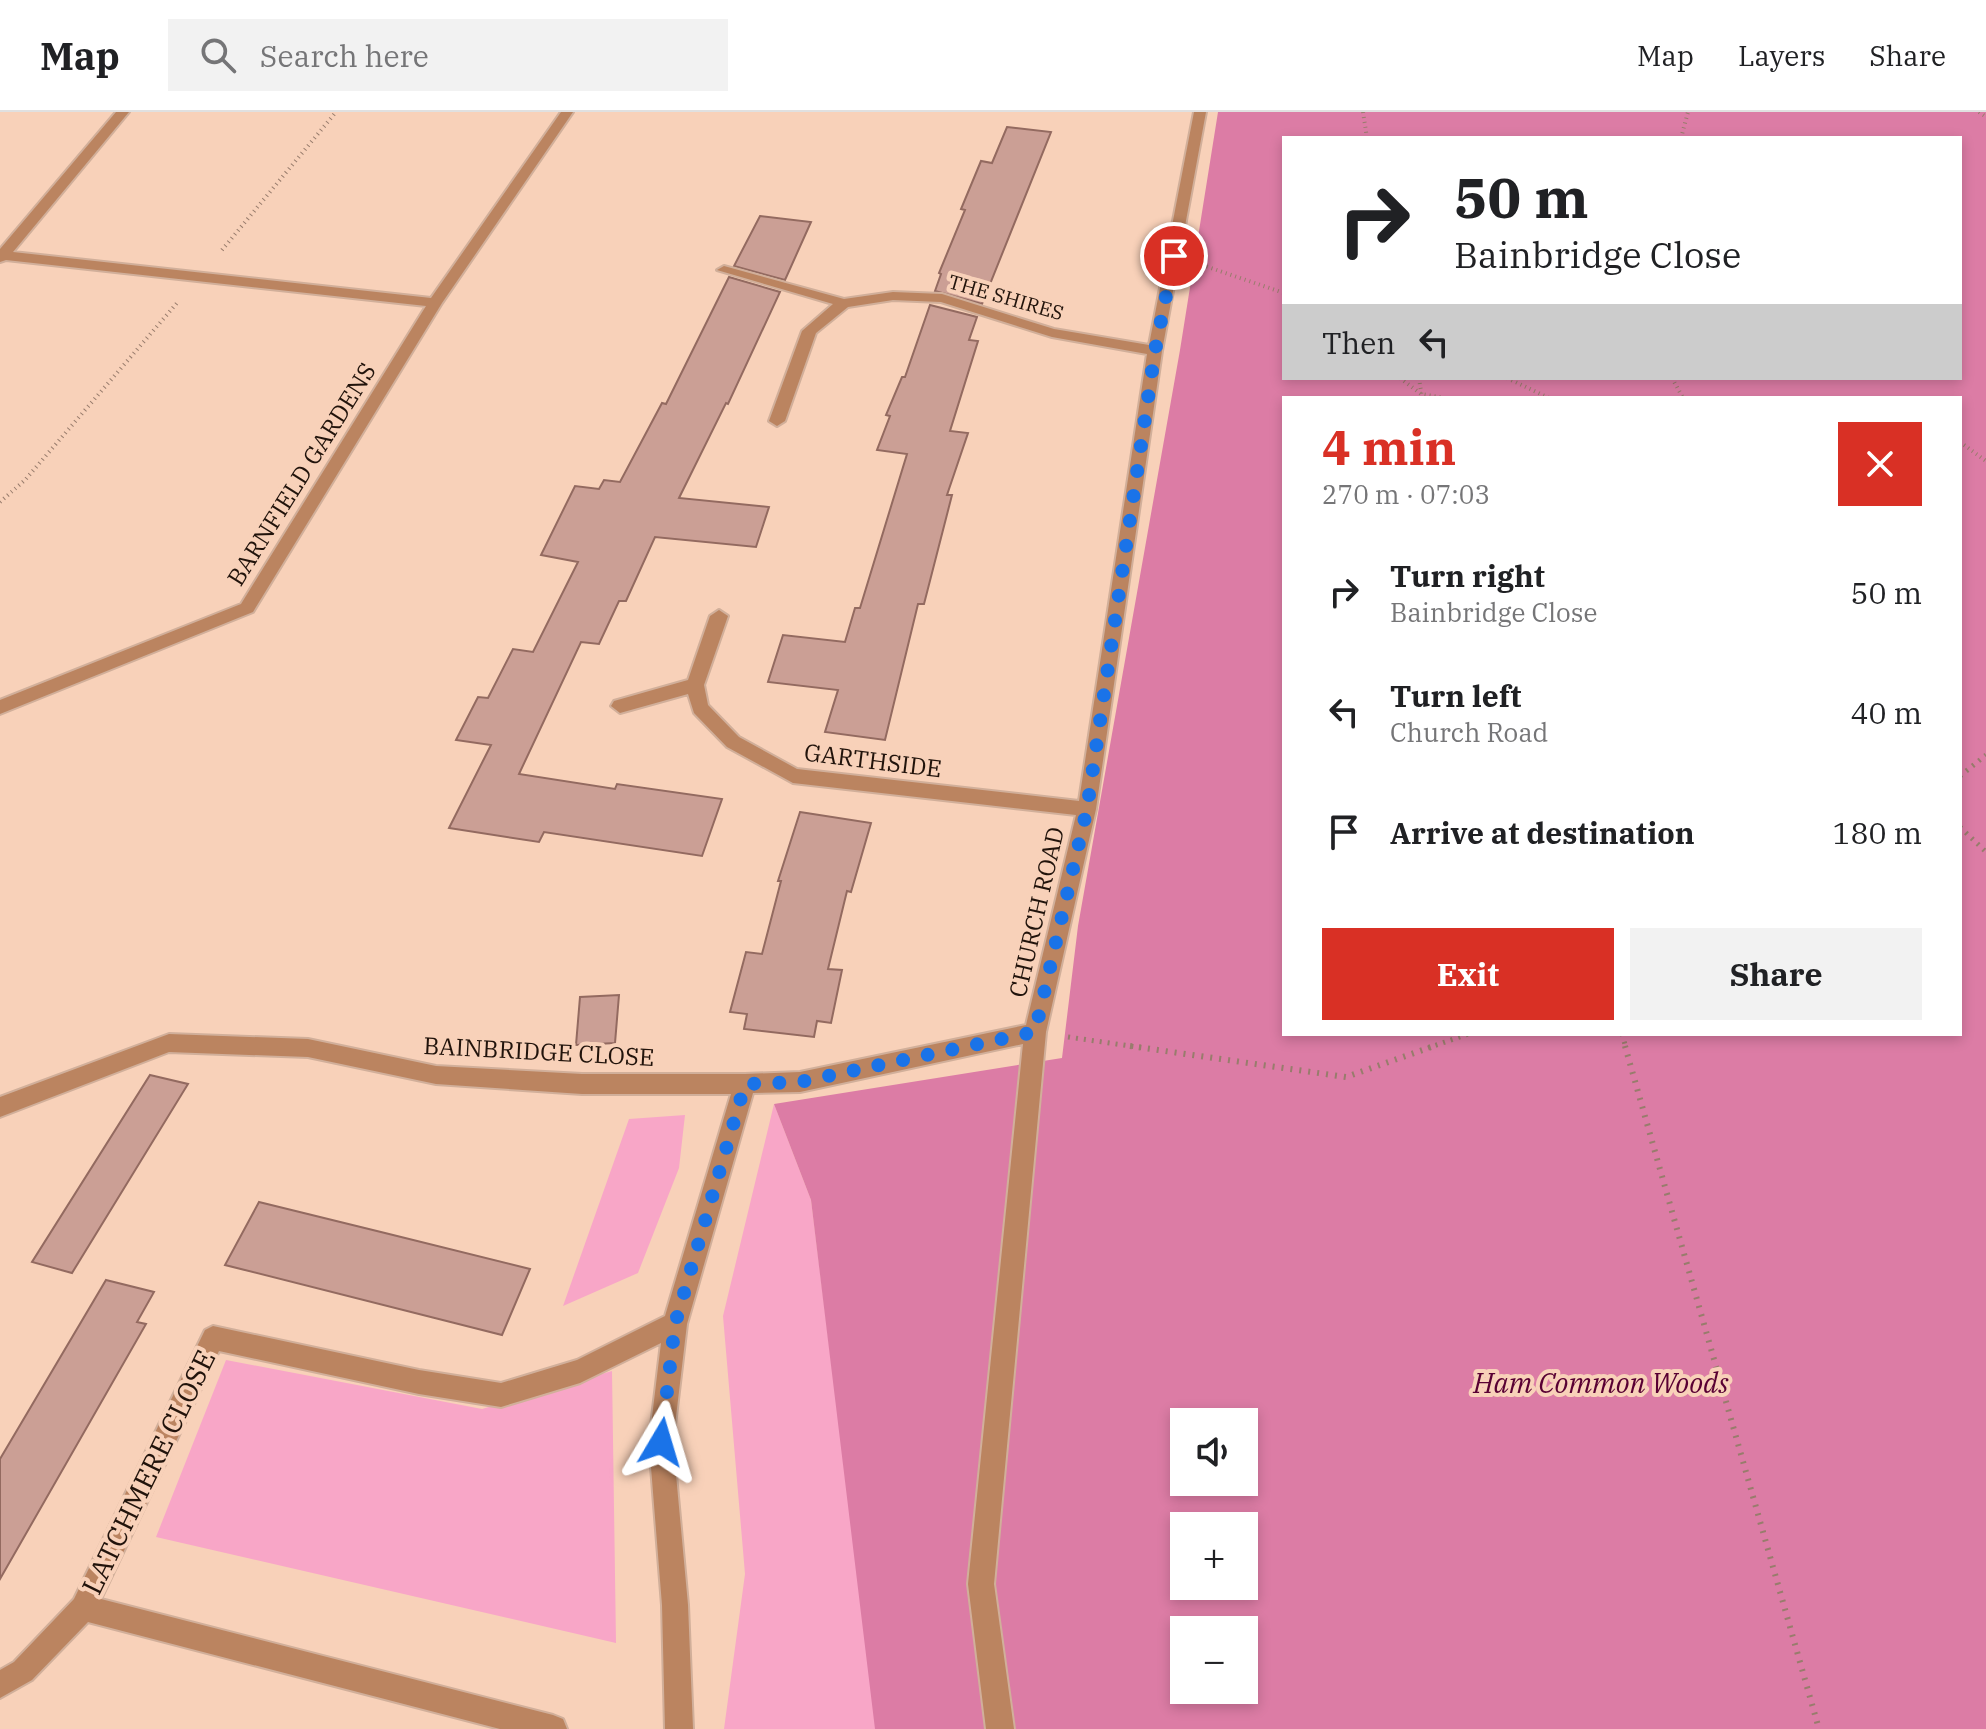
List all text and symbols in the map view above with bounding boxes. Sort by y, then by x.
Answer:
search box [168,19,728,91]
text: Map [40,31,120,80]
icon: search [196,33,240,77]
text: Search here [260,36,429,75]
text: Map [1637,37,1694,74]
text: Layers [1738,37,1825,74]
text: Share [1869,37,1946,74]
text: 50 m [1454,161,1589,233]
icon: right [1322,168,1426,272]
pin [1140,222,1208,290]
text: Bainbridge Close [1454,231,1741,278]
icon: arrive [1152,234,1196,278]
street label: THE SHIRES [945,268,1067,326]
icon: left [1412,320,1456,364]
text: Then [1322,323,1396,362]
street label: BARNFIELD GARDENS [219,356,383,592]
text: 4 min [1322,416,1456,478]
button: close [1838,422,1922,506]
text: 270 m · 07:03 [1322,477,1490,511]
text: Turn right [1390,556,1545,595]
icon: right [1322,570,1366,614]
text: 50 m [1850,573,1922,612]
text: Bainbridge Close [1390,595,1597,629]
text: Turn left [1390,676,1522,715]
icon: left [1322,690,1366,734]
text: 40 m [1850,693,1922,732]
text: Church Road [1390,715,1548,749]
street label: GARTHSIDE [802,736,944,784]
icon: arrive [1322,810,1366,854]
text: Arrive at destination [1390,813,1695,852]
text: 180 m [1832,813,1922,852]
street label: CHURCH ROAD [1001,824,1071,1000]
button: Exit [1322,928,1614,1020]
button: Share [1630,928,1922,1020]
street label: BAINBRIDGE CLOSE [423,1029,655,1073]
street label: LATCHMERE CLOSE [73,1344,223,1600]
park label: Ham Common Woods [1472,1364,1729,1401]
position arrow [619,1400,703,1484]
map controls [1170,1408,1258,1704]
button: sound [1170,1408,1258,1496]
button: + [1170,1512,1258,1600]
button: − [1170,1616,1258,1704]

